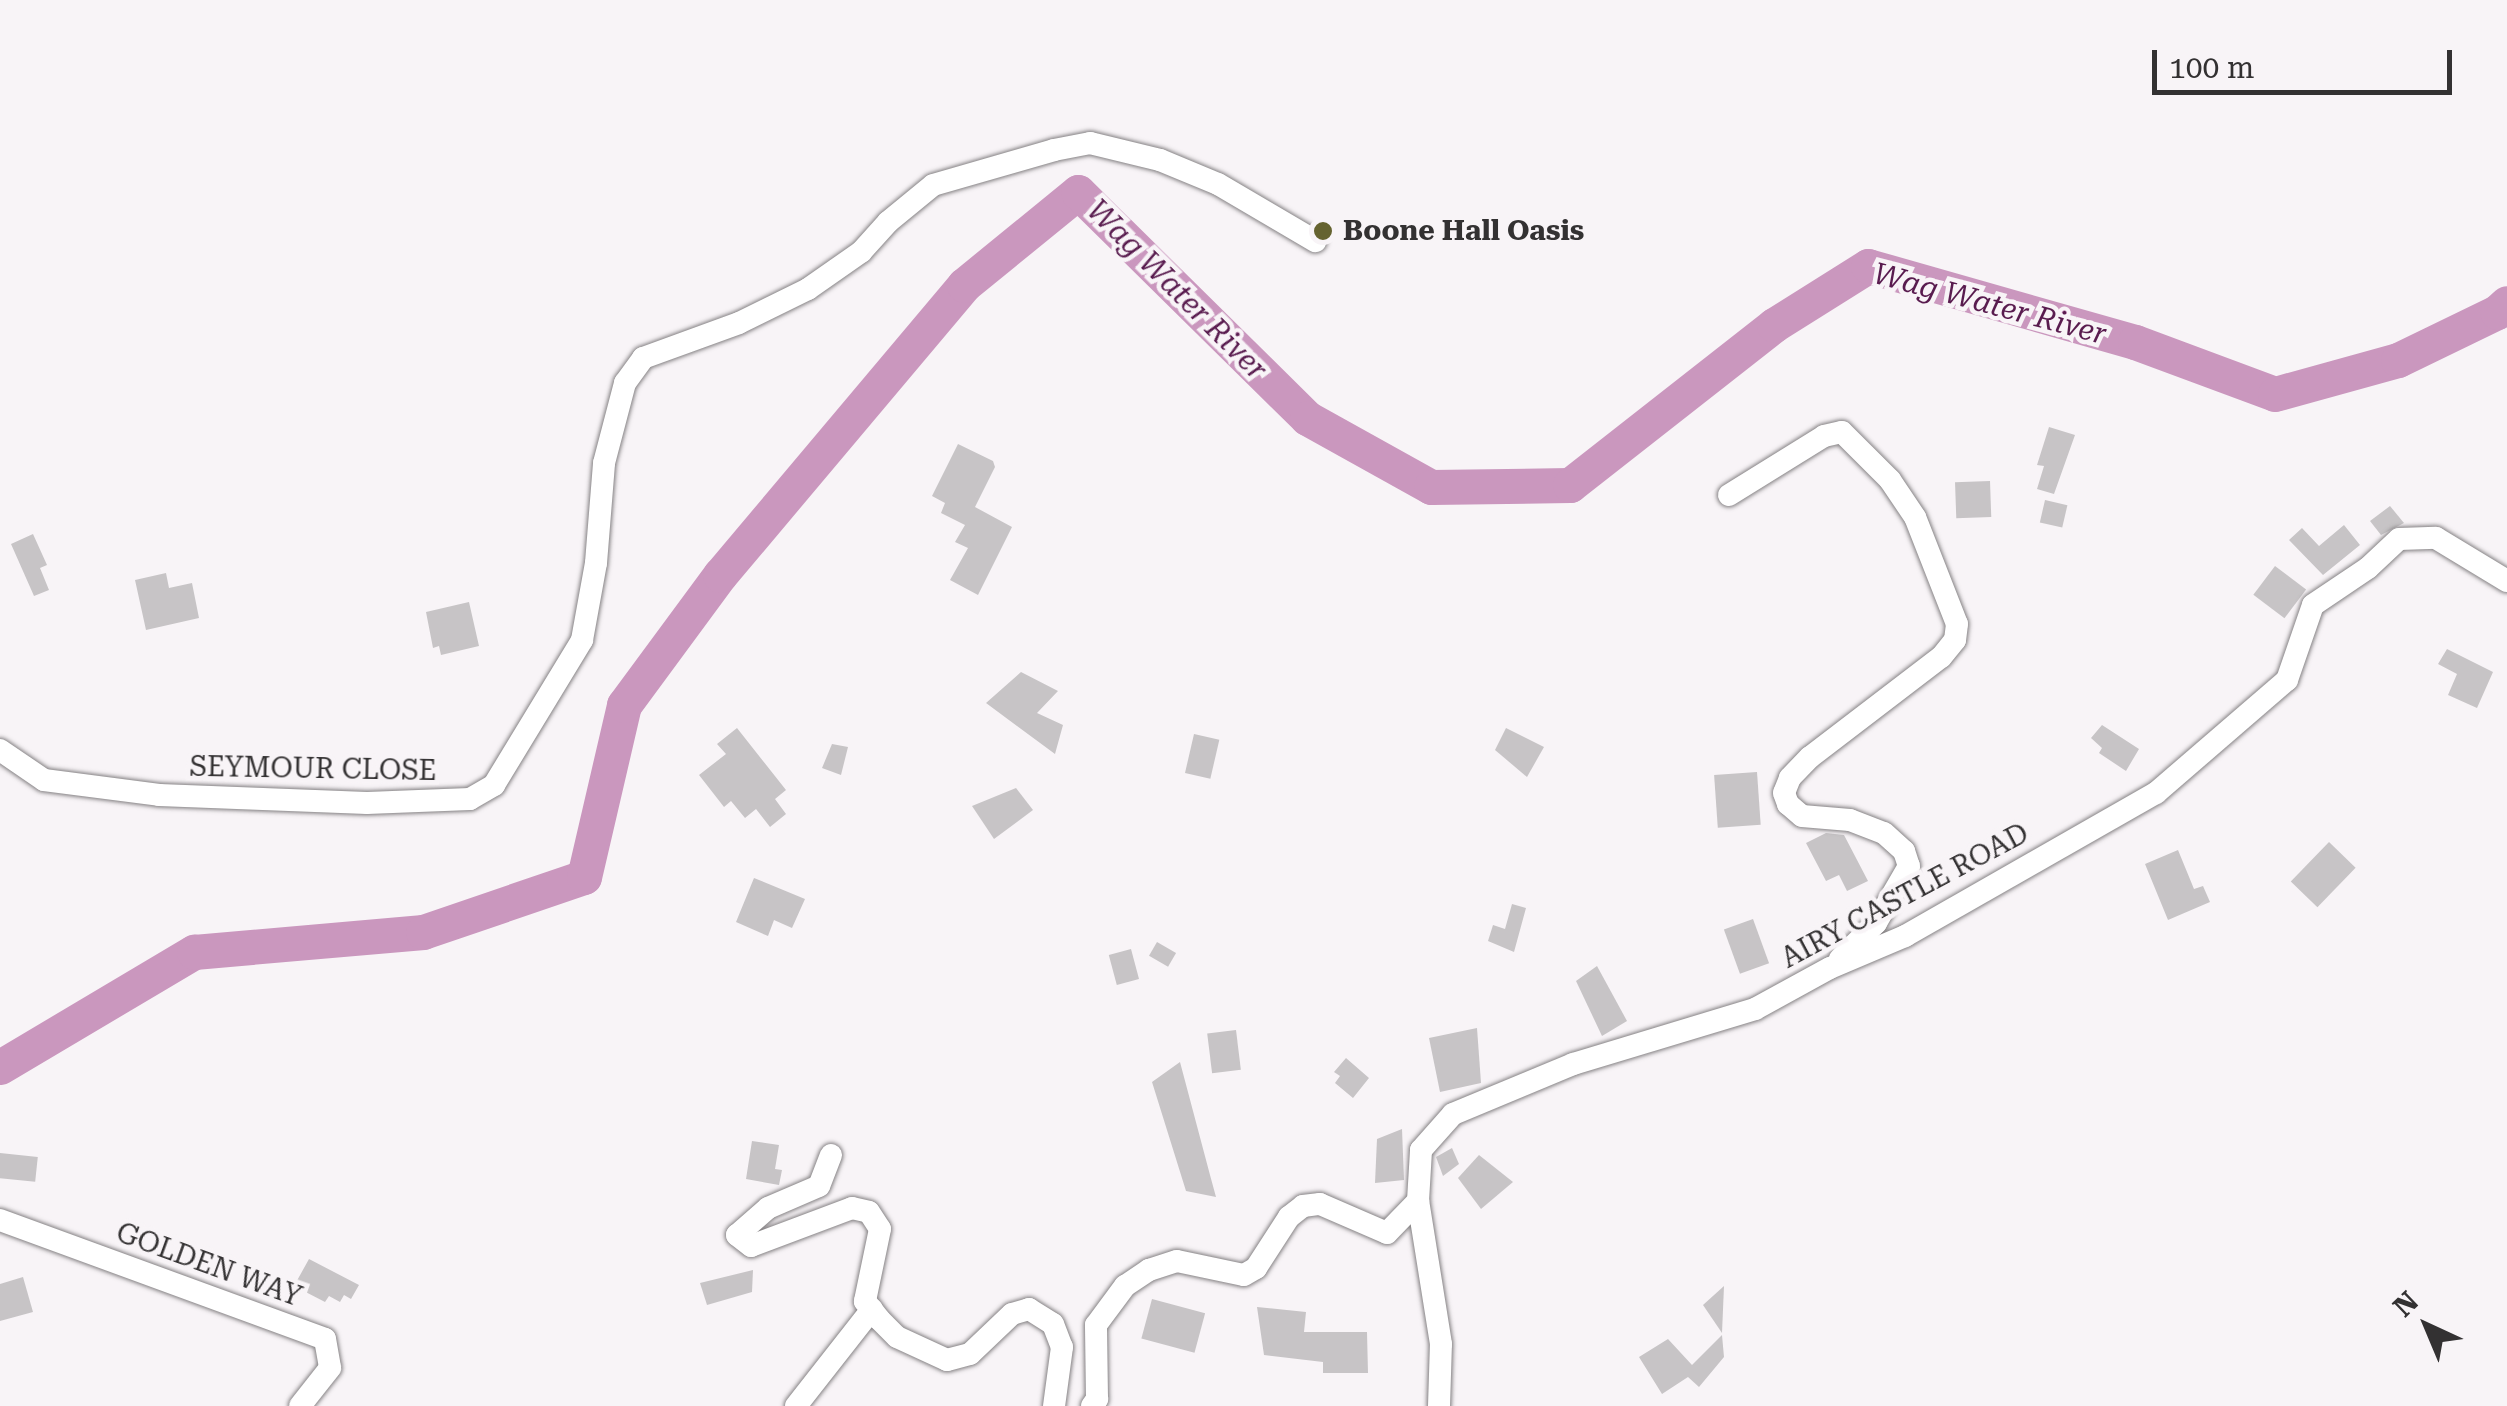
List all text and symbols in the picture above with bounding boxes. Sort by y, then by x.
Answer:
scale bar [2157,30,2457,92]
text: 100 m [2169,50,2254,85]
water label: Wag Water River [1079,192,1275,388]
place label: Boone Hall Oasis [1343,214,1584,248]
marker: Boone Hall Oasis [1312,220,1334,242]
water label: Wag Water River [1869,256,2111,352]
street label: SEYMOUR CLOSE [189,750,437,788]
street label: AIRY CASTLE ROAD [1776,817,2034,975]
street label: GOLDEN WAY [112,1216,306,1314]
north arrow [2377,1276,2477,1376]
text: N [2387,1285,2425,1323]

